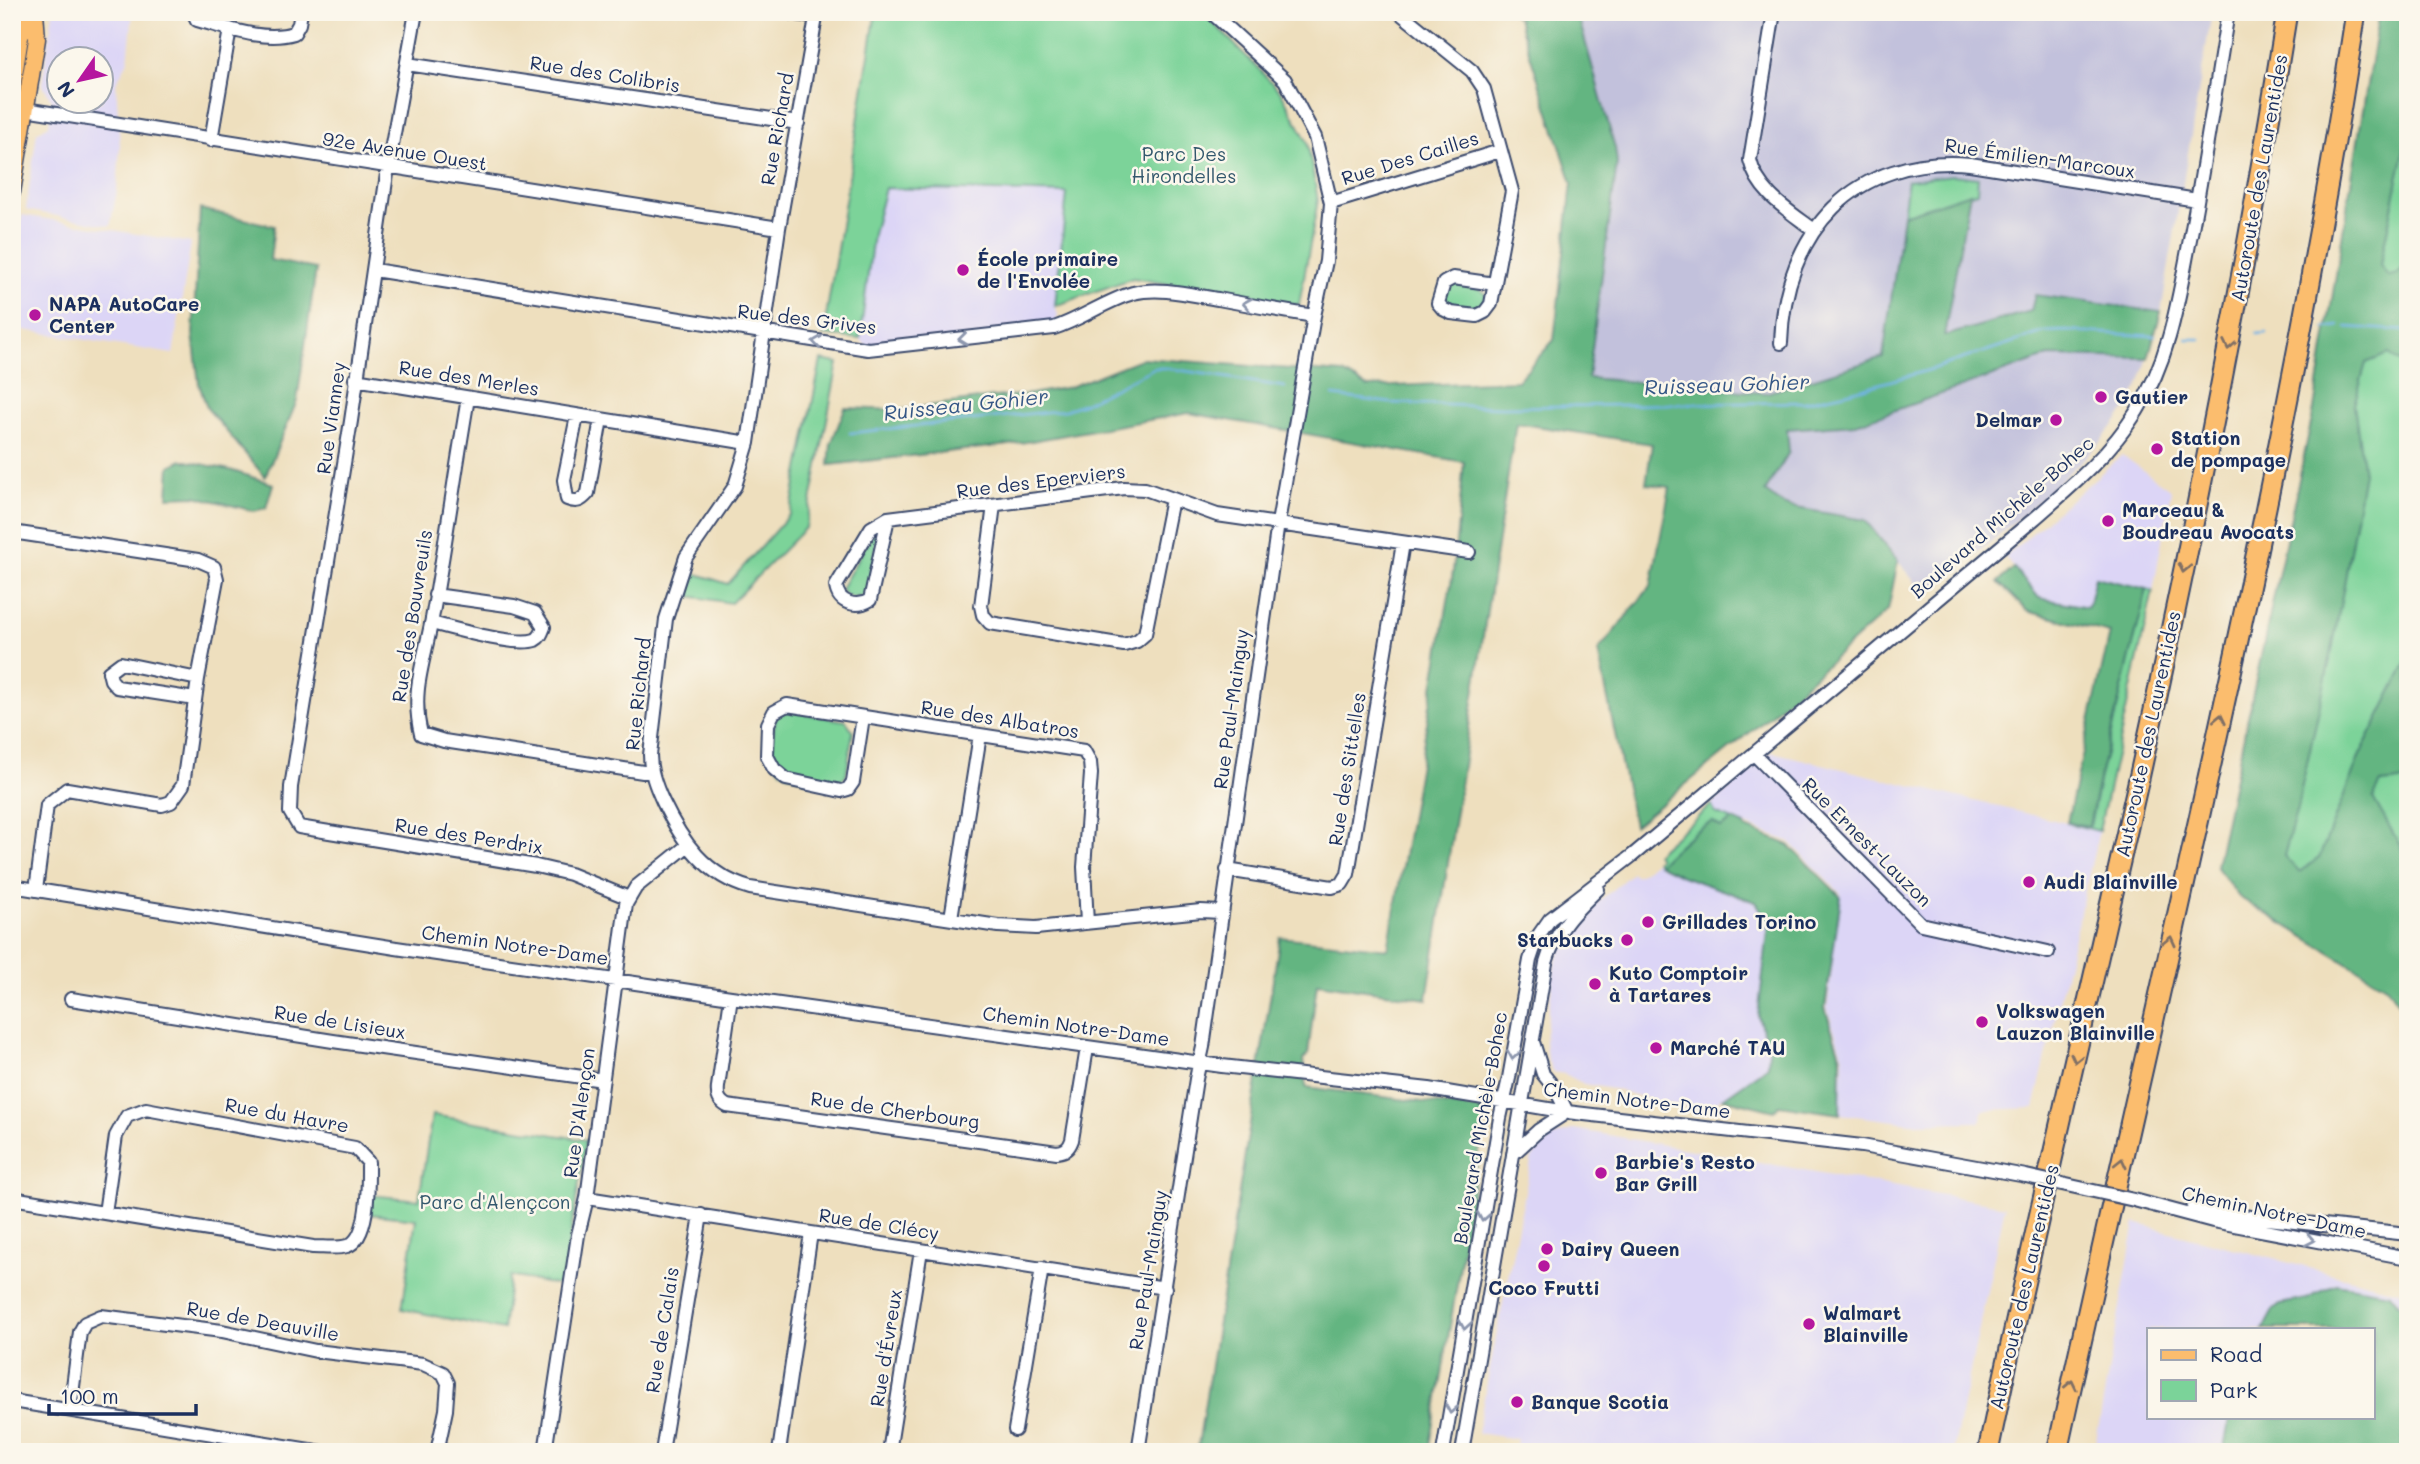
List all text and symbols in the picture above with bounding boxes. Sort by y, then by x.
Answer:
north arrow [46,46,116,116]
street label: Rue des Colibris [528,49,682,98]
street label: Autoroute des Laurentides [2224,52,2293,304]
street label: Rue Richard [754,71,799,187]
text: N [51,77,80,103]
street label: 92e Avenue Ouest [321,125,489,176]
street label: Rue Des Cailles [1338,125,1482,190]
street label: Rue Émilien-Marcoux [1943,132,2137,183]
park label: Parc Des Hirondelles [1131,141,1237,188]
place label: École primaire de l'Envolée [977,246,1118,293]
marker: École primaire de l'Envolée [955,262,971,278]
place label: NAPA AutoCare Center [49,291,199,338]
one-way arrow [1241,297,1253,312]
street label: Rue des Grives [736,298,878,339]
marker: NAPA AutoCare Center [27,307,43,323]
one-way arrow [957,331,968,346]
one-way arrow [811,334,823,349]
one-way arrow [2223,339,2238,351]
street label: Rue des Merles [397,354,541,401]
street label: Rue Vianney [310,360,351,476]
water label: Ruisseau Gohier [1644,367,1810,400]
water label: Ruisseau Gohier [882,381,1050,426]
place label: Gautier [2115,384,2188,409]
marker: Gautier [2093,389,2109,405]
place label: Delmar [1975,407,2042,432]
marker: Delmar [2048,412,2064,428]
place label: Station de pompage [2171,425,2286,472]
street label: Boulevard Michèle-Bohec [1905,430,2099,603]
marker: Station de pompage [2149,441,2165,457]
street label: Rue des Eperviers [955,458,1127,503]
place label: Marceau & Boudreau Avocats [2122,497,2294,544]
marker: Marceau & Boudreau Avocats [2100,513,2116,529]
street label: Rue des Bouvreuils [386,528,438,704]
one-way arrow [2177,562,2192,574]
street label: Autoroute des Laurentides [2109,609,2186,859]
street label: Rue Paul-Mainguy [1207,627,1254,791]
street label: Rue Richard [619,636,656,752]
street label: Rue des Sittelles [1322,690,1371,847]
street label: Rue des Albatros [919,694,1081,743]
one-way arrow [2212,713,2226,725]
street label: Rue Ernest-Lauzon [1797,772,1937,912]
street label: Rue des Perdrix [393,811,545,860]
place label: Audi Blainville [2043,869,2178,894]
marker: Audi Blainville [2021,874,2037,890]
place label: Grillades Torino [1662,909,1816,934]
marker: Grillades Torino [1640,914,1656,930]
street label: Chemin Notre-Dame [420,919,610,970]
place label: Starbucks [1517,927,1613,952]
marker: Starbucks [1619,932,1635,948]
one-way arrow [2162,935,2177,947]
place label: Kuto Comptoir à Tartares [1609,960,1748,1007]
marker: Kuto Comptoir à Tartares [1587,976,1603,992]
place label: Volkswagen Lauzon Blainville [1996,998,2155,1045]
street label: Rue de Lisieux [272,999,408,1044]
street label: Chemin Notre-Dame [981,1000,1171,1051]
street label: Boulevard Michèle-Bohec [1447,1010,1512,1246]
marker: Volkswagen Lauzon Blainville [1974,1014,1990,1030]
place label: Marché TAU [1670,1035,1785,1060]
marker: Marché TAU [1648,1040,1664,1056]
street label: Rue D'Alençon [557,1046,600,1179]
one-way arrow [1506,1049,1521,1061]
one-way arrow [2069,1052,2084,1064]
street label: Chemin Notre-Dame [1542,1076,1732,1123]
street label: Rue de Cherbourg [809,1085,981,1134]
street label: Rue du Havre [223,1091,351,1138]
place label: Barbie's Resto Bar Grill [1615,1149,1755,1196]
one-way arrow [2113,1157,2127,1169]
street label: Autoroute des Laurentides [1983,1162,2064,1412]
marker: Barbie's Resto Bar Grill [1593,1165,1609,1181]
street label: Chemin Notre-Dame [2179,1180,2369,1243]
street label: Rue Paul-Mainguy [1123,1188,1173,1352]
park label: Parc d'Alençcon [420,1189,570,1214]
street label: Rue de Clécy [817,1202,941,1245]
one-way arrow [1476,1211,1491,1223]
one-way arrow [2304,1232,2316,1247]
place label: Dairy Queen [1561,1236,1679,1261]
marker: Dairy Queen [1539,1241,1555,1257]
marker: Coco Frutti [1536,1258,1552,1274]
street label: Rue de Calais [639,1265,684,1395]
place label: Coco Frutti [1488,1275,1600,1300]
street label: Rue d'Évreux [864,1287,907,1409]
street label: Rue de Deauville [185,1295,341,1346]
place label: Walmart Blainville [1823,1300,1908,1347]
marker: Walmart Blainville [1801,1316,1817,1332]
one-way arrow [1458,1319,1473,1331]
legend [2147,1328,2374,1418]
text: Road [2210,1340,2262,1367]
scale bar [49,1373,196,1417]
text: Park [2210,1376,2258,1403]
one-way arrow [2063,1379,2078,1391]
text: 100 m [60,1382,119,1409]
place label: Banque Scotia [1531,1389,1669,1414]
marker: Banque Scotia [1509,1394,1525,1410]
one-way arrow [1444,1403,1459,1415]

